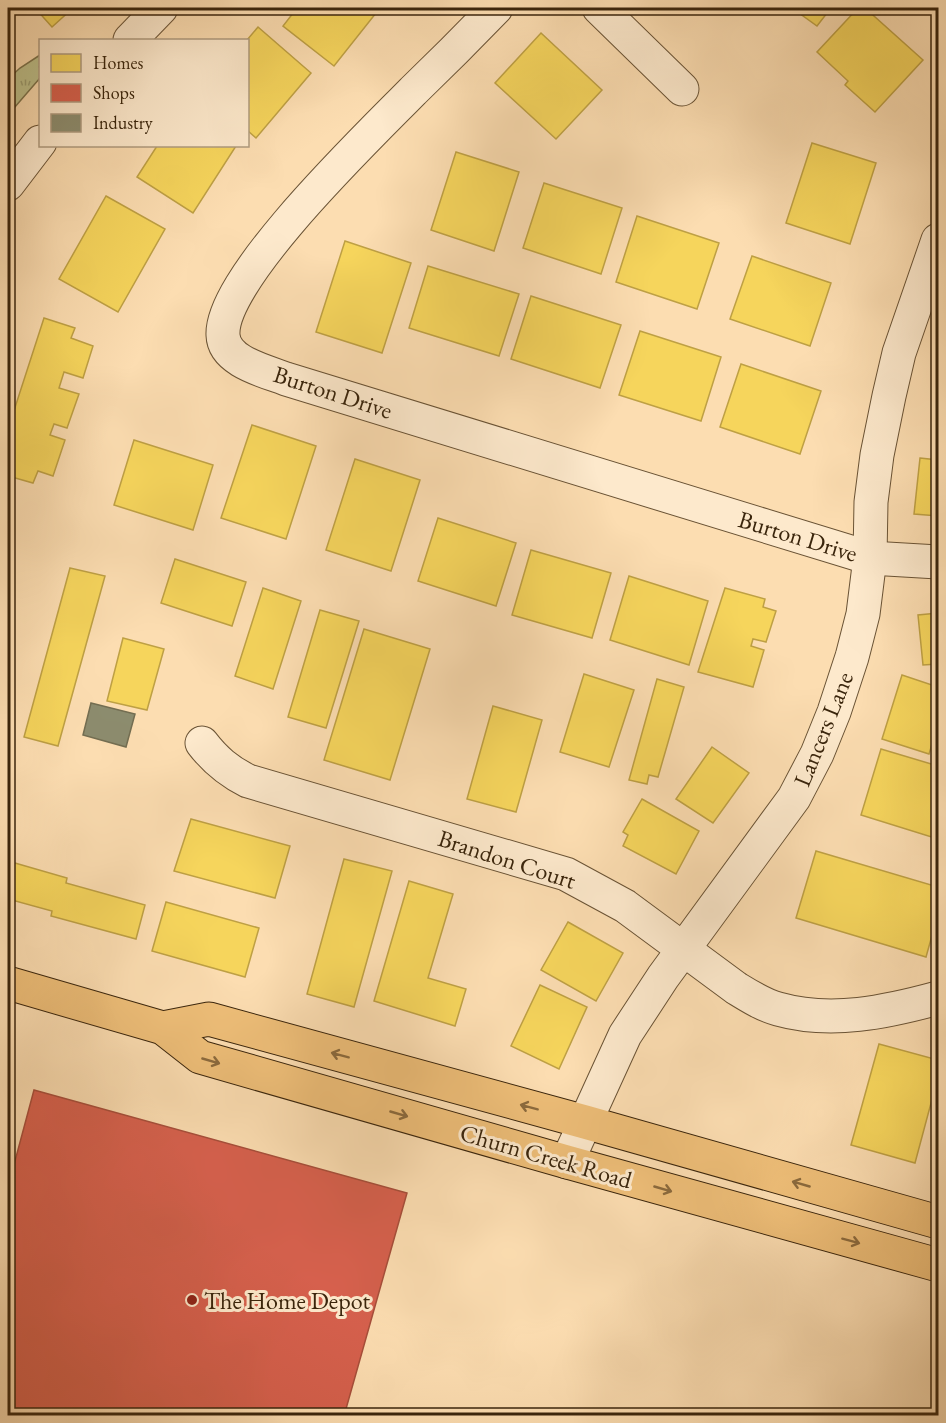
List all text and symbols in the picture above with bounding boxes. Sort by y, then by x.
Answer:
legend [39,39,249,147]
text: Homes [93,51,144,74]
text: Shops [93,81,135,104]
text: Industry [93,111,153,134]
street label: Burton Drive [270,358,396,426]
street label: Burton Drive [735,503,861,569]
street label: Lancers Lane [786,667,860,791]
street label: Brandon Court [434,822,580,896]
one-way arrow [331,1049,350,1061]
one-way arrow [201,1055,220,1067]
one-way arrow [520,1100,539,1112]
one-way arrow [389,1109,408,1120]
street label: Churn Creek Road [456,1117,636,1196]
one-way arrow [792,1177,811,1189]
one-way arrow [653,1183,672,1195]
one-way arrow [841,1235,860,1247]
place label: The Home Depot [204,1285,371,1316]
marker: The Home Depot [185,1293,199,1307]

